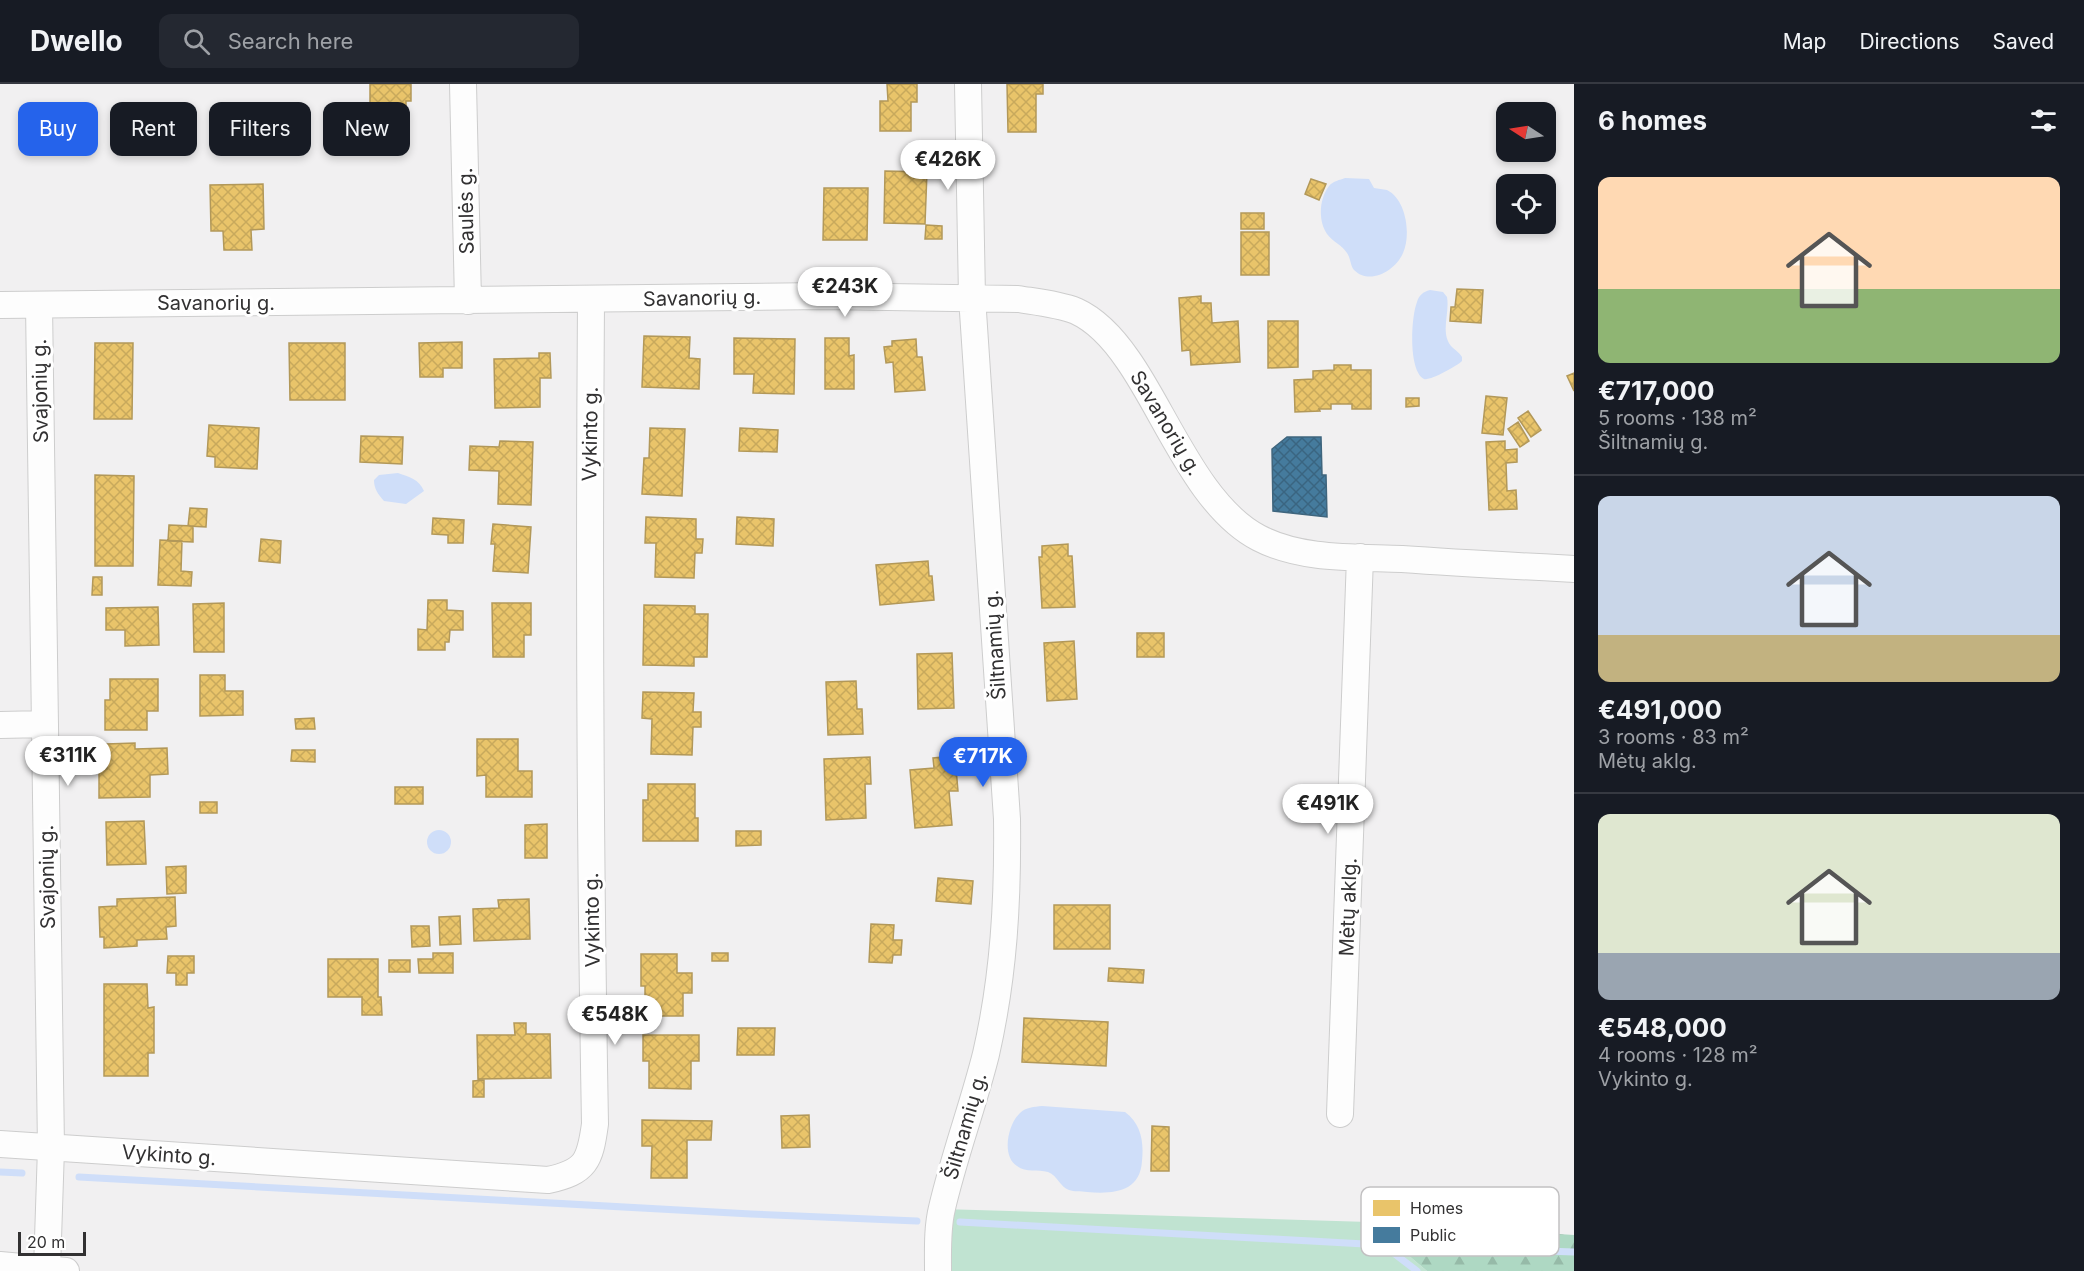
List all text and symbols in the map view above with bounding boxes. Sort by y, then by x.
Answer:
search box [159,14,579,68]
text: Dwello [30,24,123,58]
icon: search [180,25,213,58]
text: Search here [228,28,353,54]
text: Map [1783,29,1826,54]
text: Directions [1859,29,1960,54]
text: Saved [1993,29,2054,54]
chip: Buy [18,102,98,156]
chip: Rent [110,102,197,156]
chip: Filters [209,102,311,156]
chip: New [323,102,410,156]
north arrow [1496,102,1556,162]
map controls [1496,102,1556,234]
icon: filters [2027,104,2060,137]
text: 6 homes [1598,105,1707,136]
pin: €426K [906,140,990,191]
text: €426K [914,147,982,171]
street label: Saulės g. [453,167,479,255]
button: locate [1496,174,1556,234]
icon: home [1775,216,1883,324]
pin: €243K [803,267,887,318]
text: €243K [812,274,878,298]
street label: Savanorių g. [643,285,761,311]
street label: Savanorių g. [157,291,275,315]
street label: Svajonių g. [27,339,53,443]
street label: Savanorių g. [1125,366,1207,480]
text: €717,000 [1598,375,1715,406]
street label: Vykinto g. [577,386,603,482]
text: 5 rooms · 138 m² [1598,406,1757,430]
text: Šiltnamių g. [1598,430,1708,454]
icon: home [1775,535,1883,643]
street label: Šiltnamių g. [979,589,1011,701]
text: €491,000 [1598,694,1722,725]
text: 3 rooms · 83 m² [1598,725,1749,749]
pin: €311K [26,736,110,787]
pin: €717K [941,737,1025,788]
text: €311K [39,743,97,767]
text: €717K [953,744,1013,768]
text: Mėtų aklg. [1598,749,1697,773]
pin: €491K [1286,784,1370,835]
text: €491K [1296,791,1360,815]
street label: Svajonių g. [34,825,60,929]
icon: home [1775,853,1883,961]
street label: Mėtų aklg. [1334,857,1362,957]
street label: Vykinto g. [579,872,605,968]
pin: €548K [573,995,657,1046]
text: €548K [581,1002,649,1026]
text: €548,000 [1598,1012,1727,1043]
text: 4 rooms · 128 m² [1598,1043,1758,1067]
text: Vykinto g. [1598,1067,1693,1091]
street label: Šiltnamių g. [938,1070,992,1182]
street label: Vykinto g. [121,1140,217,1170]
legend [1361,1187,1559,1256]
text: Homes [1410,1198,1463,1218]
text: Public [1410,1225,1456,1245]
scale bar [18,1229,86,1256]
text: 20 m [27,1232,65,1252]

